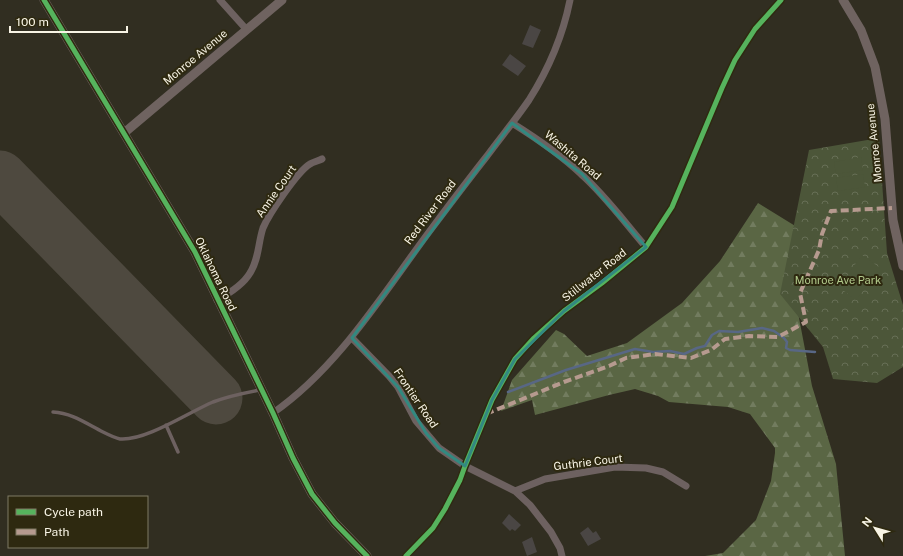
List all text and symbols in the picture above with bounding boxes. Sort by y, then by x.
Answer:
scale bar [10,8,127,34]
text: 100 m [16,15,49,29]
street label: Monroe Avenue [161,27,229,87]
street label: Monroe Avenue [864,103,884,183]
street label: Washita Road [542,128,604,182]
street label: Annie Court [254,163,298,219]
street label: Red River Road [402,177,458,247]
street label: Oklahoma Road [193,235,239,313]
street label: Stillwater Road [559,246,629,304]
park label: Monroe Ave Park [795,274,881,286]
street label: Frontier Road [392,366,440,430]
street label: Guthrie Court [553,452,623,472]
legend [8,496,148,548]
text: Cycle path [44,505,103,519]
north arrow [855,508,895,548]
text: N [860,515,874,529]
text: Path [44,525,70,539]

